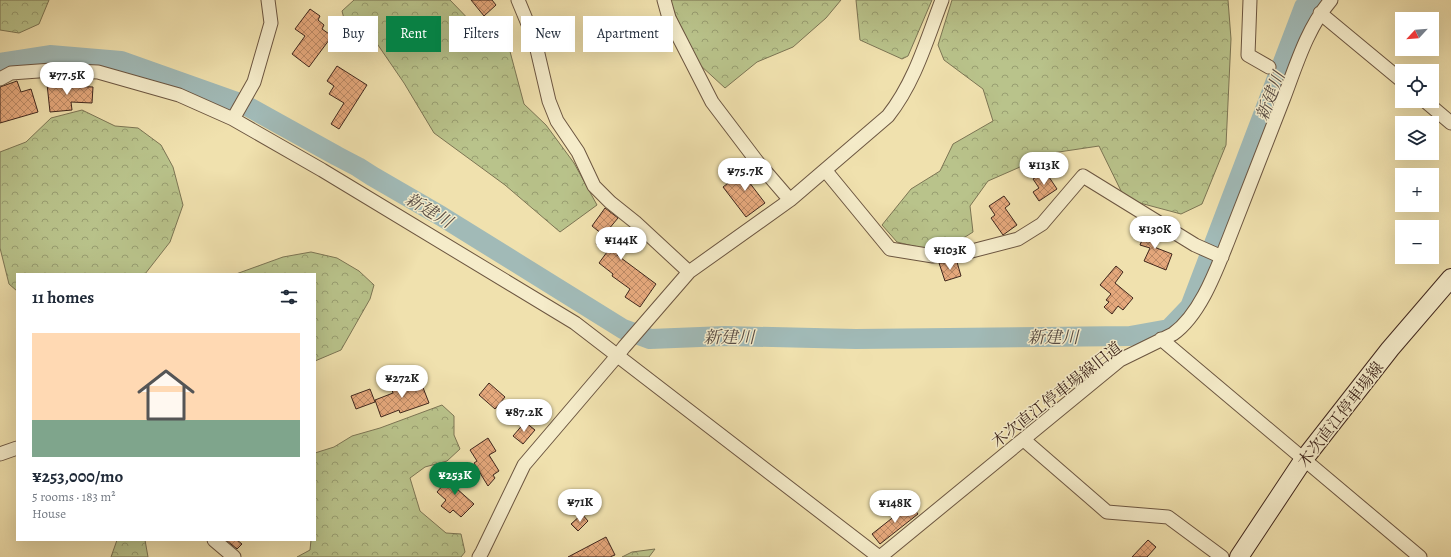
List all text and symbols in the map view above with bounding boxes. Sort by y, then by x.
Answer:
north arrow [1395,12,1439,56]
map controls [1395,12,1439,264]
chip: Buy [328,16,378,52]
chip: Rent [386,16,441,52]
chip: Filters [449,16,513,52]
chip: New [521,16,575,52]
chip: Apartment [583,16,673,52]
pin: ¥77.5K [34,62,100,96]
button: locate [1395,64,1439,108]
text: ¥77.5K [49,66,85,83]
water label: 新建川 [1251,66,1291,124]
button: layers [1395,116,1439,160]
pin: ¥113K [1016,152,1072,186]
text: ¥113K [1029,156,1059,173]
pin: ¥75.7K [712,158,778,192]
text: ¥75.7K [727,162,763,179]
button: + [1395,168,1439,212]
water label: 新建川 [401,187,458,234]
pin: ¥130K [1127,216,1183,250]
text: ¥130K [1139,220,1171,237]
button: − [1395,220,1439,264]
pin: ¥144K [593,227,649,261]
text: ¥144K [605,231,637,248]
pin: ¥103K [922,237,978,271]
text: ¥103K [934,241,966,258]
text: 11 homes [32,286,94,309]
icon: filters [278,286,300,308]
water label: 新建川 [704,326,756,349]
water label: 新建川 [1028,326,1080,349]
street label: 木次直江停車場線旧道 [987,337,1126,453]
street label: 木次直江停車場線 [1293,357,1389,472]
icon: home [130,359,202,431]
pin: ¥272K [374,365,430,399]
text: ¥272K [385,369,419,386]
pin: ¥87.2K [491,399,557,433]
text: ¥87.2K [505,403,543,420]
pin: ¥253K [427,462,483,496]
text: ¥253,000/mo [32,465,123,488]
text: ¥253K [438,466,472,483]
text: 5 rooms · 183 m² [32,488,116,505]
pin: ¥71K [556,489,604,523]
pin: ¥148K [867,490,923,524]
text: ¥71K [567,493,593,510]
text: ¥148K [878,494,912,511]
text: House [32,505,66,522]

